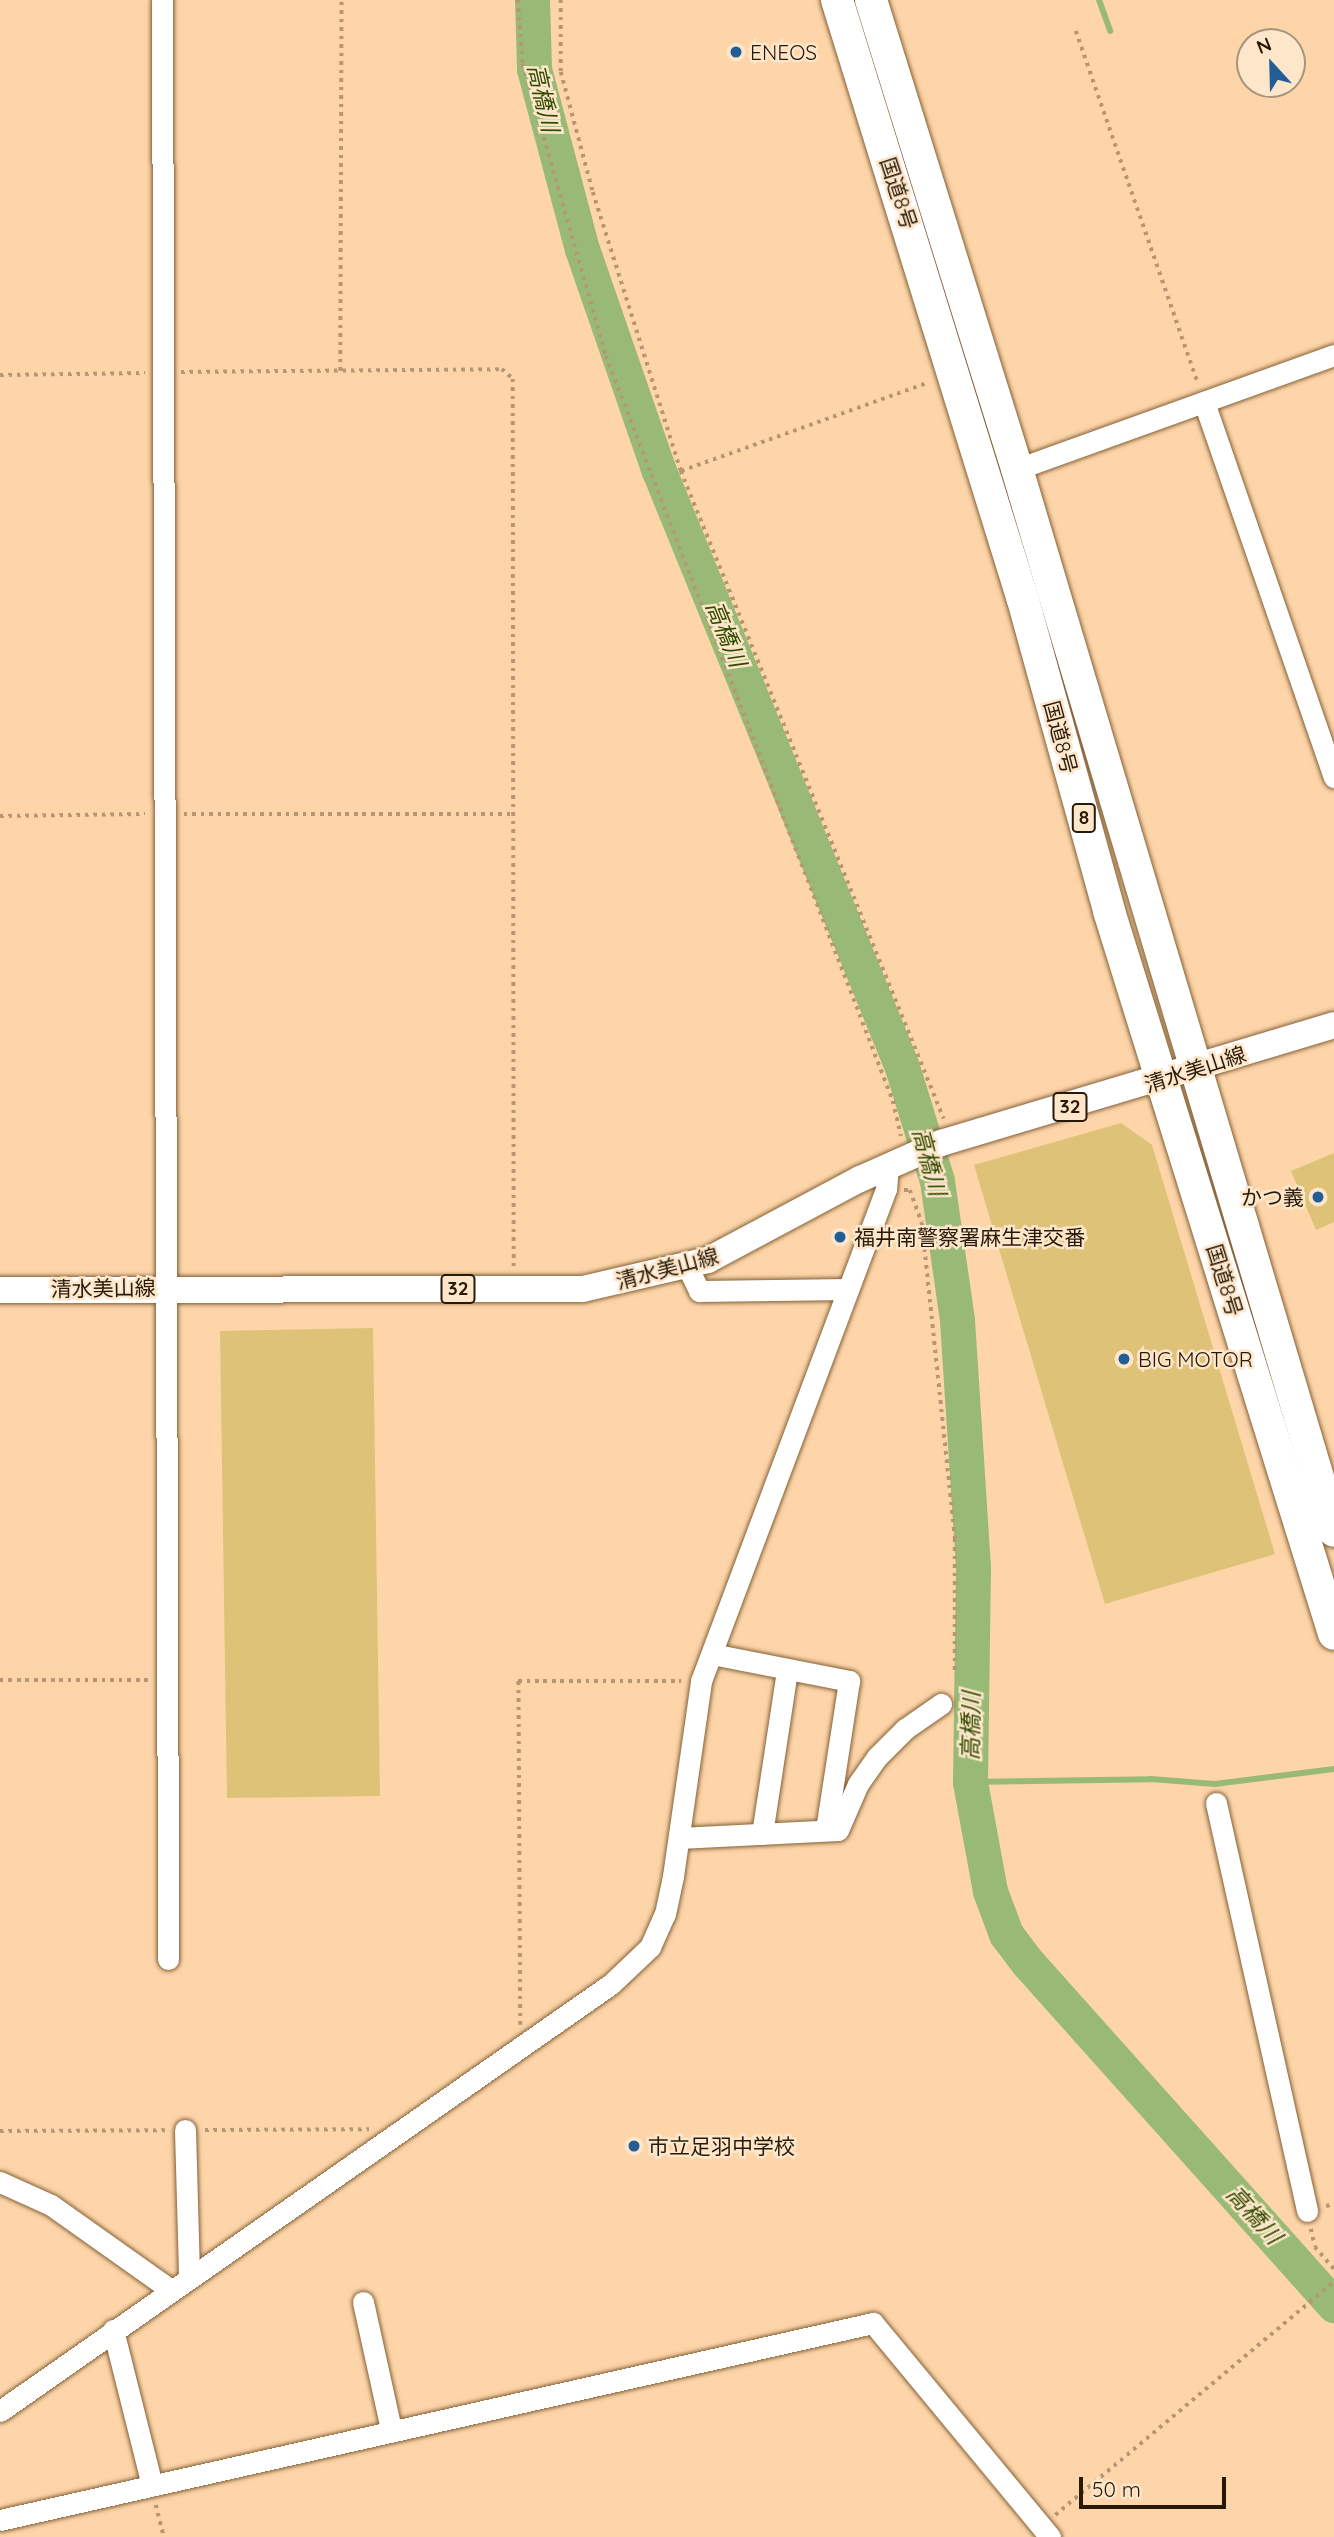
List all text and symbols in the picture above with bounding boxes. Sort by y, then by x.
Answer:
north arrow [1236,28,1306,98]
text: N [1253,32,1275,59]
place label: ENEOS [750,39,817,65]
marker: ENEOS [728,44,744,60]
water label: 高橋川 [522,61,564,135]
street label: 国道8号 [876,154,922,232]
water label: 高橋川 [700,597,752,671]
street label: 国道8号 [1039,698,1083,776]
road number: 8 [1072,803,1096,834]
street label: 清水美山線 [1141,1041,1249,1097]
road number: 32 [1051,1092,1089,1122]
water label: 高橋川 [907,1125,951,1199]
place label: かつ義 [1241,1184,1304,1210]
marker: かつ義 [1310,1189,1326,1205]
place label: 福井南警察署麻生津交番 [854,1224,1085,1250]
marker: 福井南警察署麻生津交番 [832,1229,848,1245]
street label: 国道8号 [1202,1241,1248,1319]
street label: 清水美山線 [613,1242,721,1294]
street label: 清水美山線 [50,1274,156,1302]
road number: 32 [439,1274,477,1304]
place label: BIG MOTOR [1138,1346,1253,1372]
marker: BIG MOTOR [1116,1351,1132,1367]
water label: 高橋川 [957,1691,985,1761]
place label: 市立足羽中学校 [648,2133,795,2159]
marker: 市立足羽中学校 [626,2138,642,2154]
water label: 高橋川 [1221,2180,1287,2250]
scale bar [1082,2464,1229,2508]
text: 50 m [1092,2476,1141,2502]

